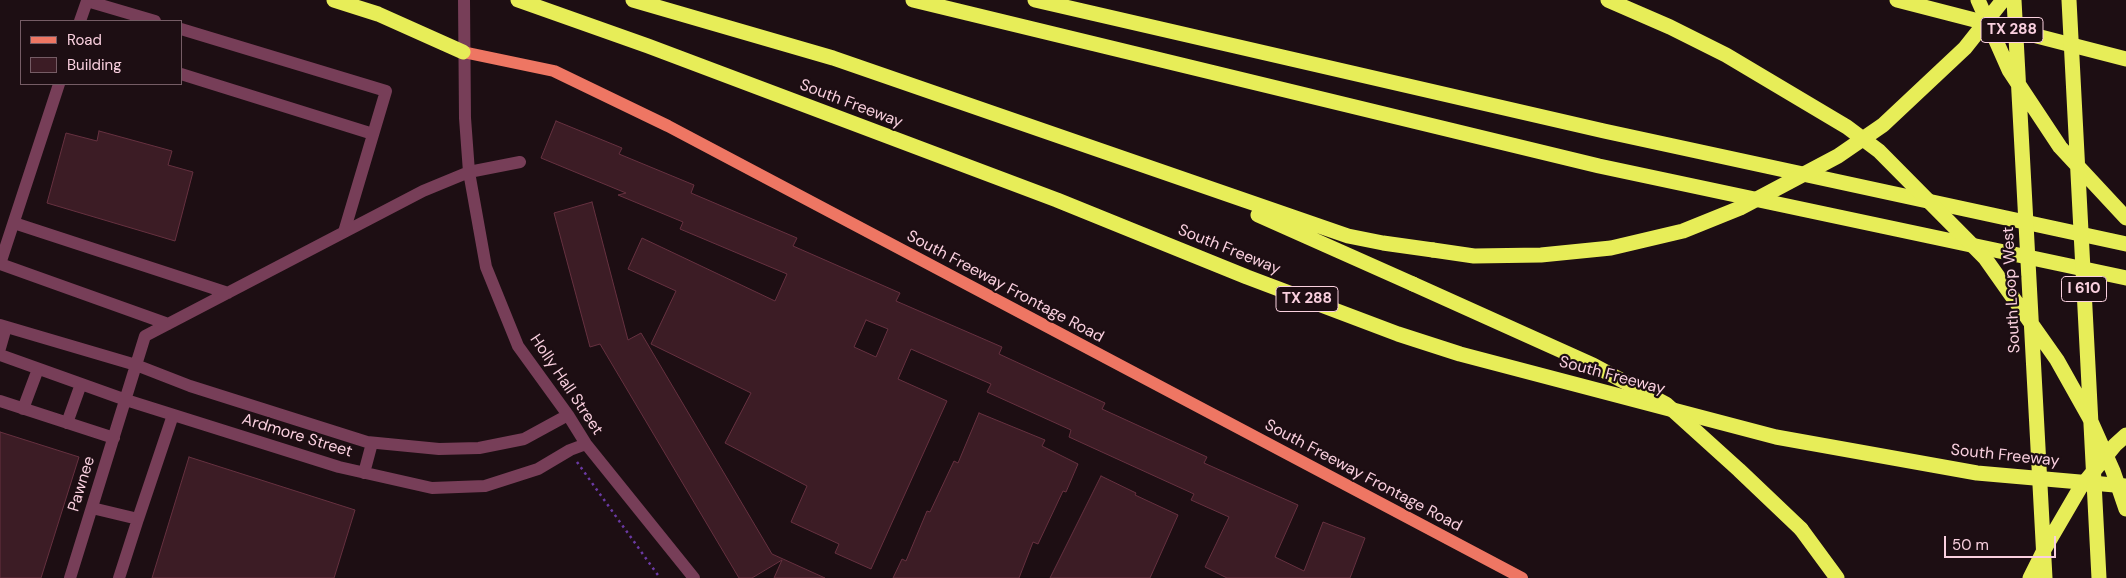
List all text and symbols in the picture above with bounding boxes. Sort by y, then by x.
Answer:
road number: TX 288 [1981,18,2043,42]
legend [20,20,182,85]
text: Road [67,30,102,50]
text: Building [67,55,122,75]
street label: South Freeway [797,76,905,132]
street label: South Freeway [1175,221,1283,279]
street label: South Loop West [1999,226,2025,354]
street label: South Freeway Frontage Road [903,227,1107,347]
road number: I 610 [2062,276,2106,302]
road number: TX 288 [1276,286,1338,312]
street label: Holly Hall Street [525,331,607,439]
street label: South Freeway [1557,353,1667,399]
street label: Ardmore Street [240,410,354,462]
street label: South Freeway Frontage Road [1261,416,1465,536]
street label: South Freeway [1950,441,2060,471]
street label: Pawnee [64,454,100,514]
scale bar [1946,526,2058,558]
text: 50 m [1952,535,1989,555]

